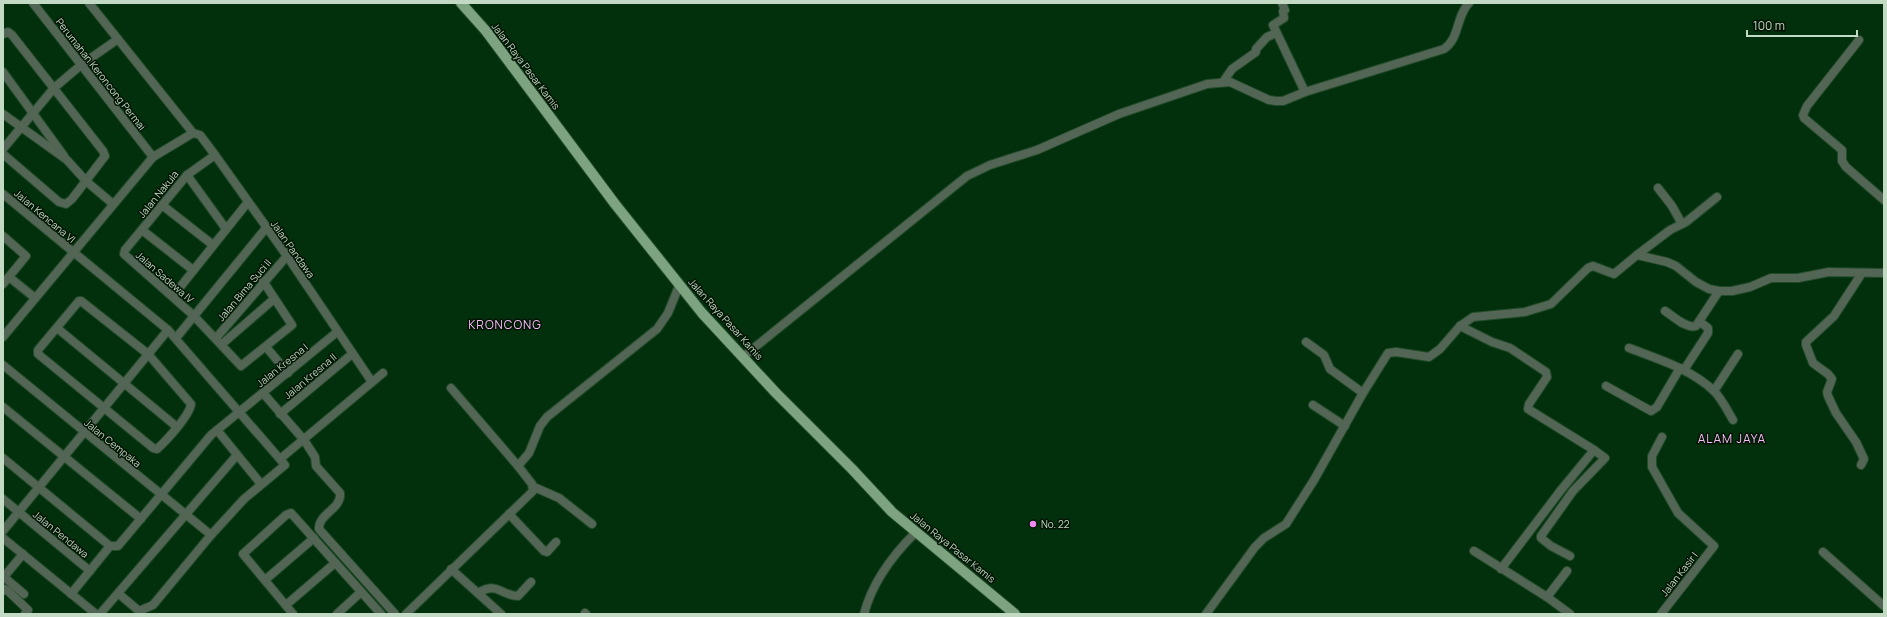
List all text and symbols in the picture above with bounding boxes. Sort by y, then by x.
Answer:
scale bar [1747,12,1857,38]
street label: Perumahan Keroncong Permai [53,15,149,133]
text: 100 m [1753,17,1785,34]
street label: Jalan Raya Pasar Kamis [489,20,563,112]
street label: Jalan Nakula [135,167,181,221]
street label: Jalan Kencana VI [11,186,79,246]
street label: Jalan Pandawa [268,217,318,281]
street label: Jalan Sadewa IV [133,248,197,306]
street label: Jalan Bima Suci II [214,256,274,324]
street label: Jalan Raya Pasar Kamis [685,275,767,363]
district label: KRONCONG [468,316,542,333]
street label: Jalan Kresna I [253,340,311,390]
street label: Jalan Kresna II [281,350,339,402]
street label: Jalan Cempaka [82,416,144,470]
district label: ALAM JAYA [1698,430,1766,447]
street label: Jalan Pendawa [30,507,92,561]
street label: Jalan Raya Pasar Kamis [908,508,998,586]
place label: No. 22 [1041,517,1070,531]
marker: No. 22 [1028,519,1038,529]
street label: Jalan Kasir I [1657,549,1701,599]

